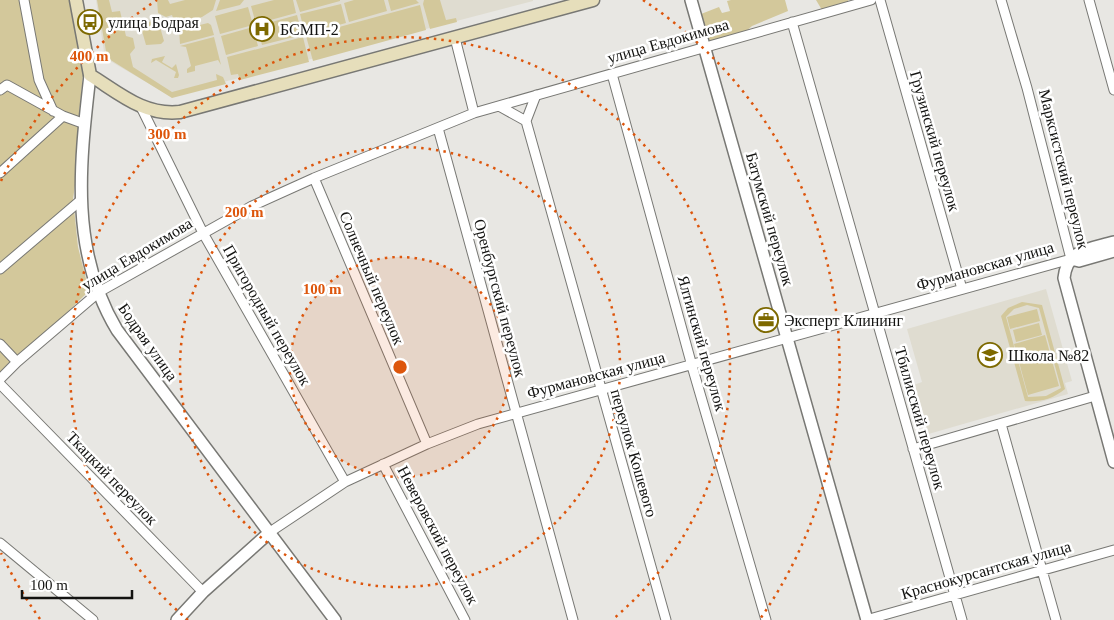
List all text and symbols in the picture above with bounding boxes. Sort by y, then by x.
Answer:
bus stop icon: улица Бодрая [77,9,103,35]
place label: улица Бодрая [108,14,199,32]
hospital icon: БСМП-2 [249,16,275,42]
street label: улица Евдокимова [605,16,731,67]
place label: БСМП-2 [280,21,339,38]
text: 400 m [70,48,109,64]
street label: Грузинский переулок [906,69,963,213]
street label: Марксистский переулок [1035,87,1092,251]
text: 300 m [148,126,187,142]
street label: Батумский переулок [742,150,797,288]
text: 200 m [225,204,264,220]
street label: Солнечный переулок [335,209,408,348]
street label: улица Евдокимова [79,214,196,294]
street label: Оренбургский переулок [470,217,529,379]
street label: Фурмановская улица [914,238,1056,295]
street label: Пригородный переулок [219,242,314,389]
street label: Ялтинский переулок [674,273,730,413]
text: 100 m [303,281,342,297]
street label: Бодрая улица [114,300,181,385]
office icon: Эксперт Клининг [753,307,779,333]
place label: Эксперт Клининг [784,312,903,330]
school or university icon: Школа №82 [977,342,1003,368]
street label: Тбилисский переулок [891,345,949,492]
place label: Школа №82 [1008,347,1089,364]
street label: Фурмановская улица [525,348,667,403]
centre of rings [391,358,409,376]
street label: переулок Кошевого [607,387,660,519]
street label: Ткацкий переулок [62,428,161,529]
street label: Неверовский переулок [393,463,482,608]
street label: Краснокурсантская улица [899,538,1073,603]
scale bar [22,568,132,600]
text: 100 m [30,577,68,593]

